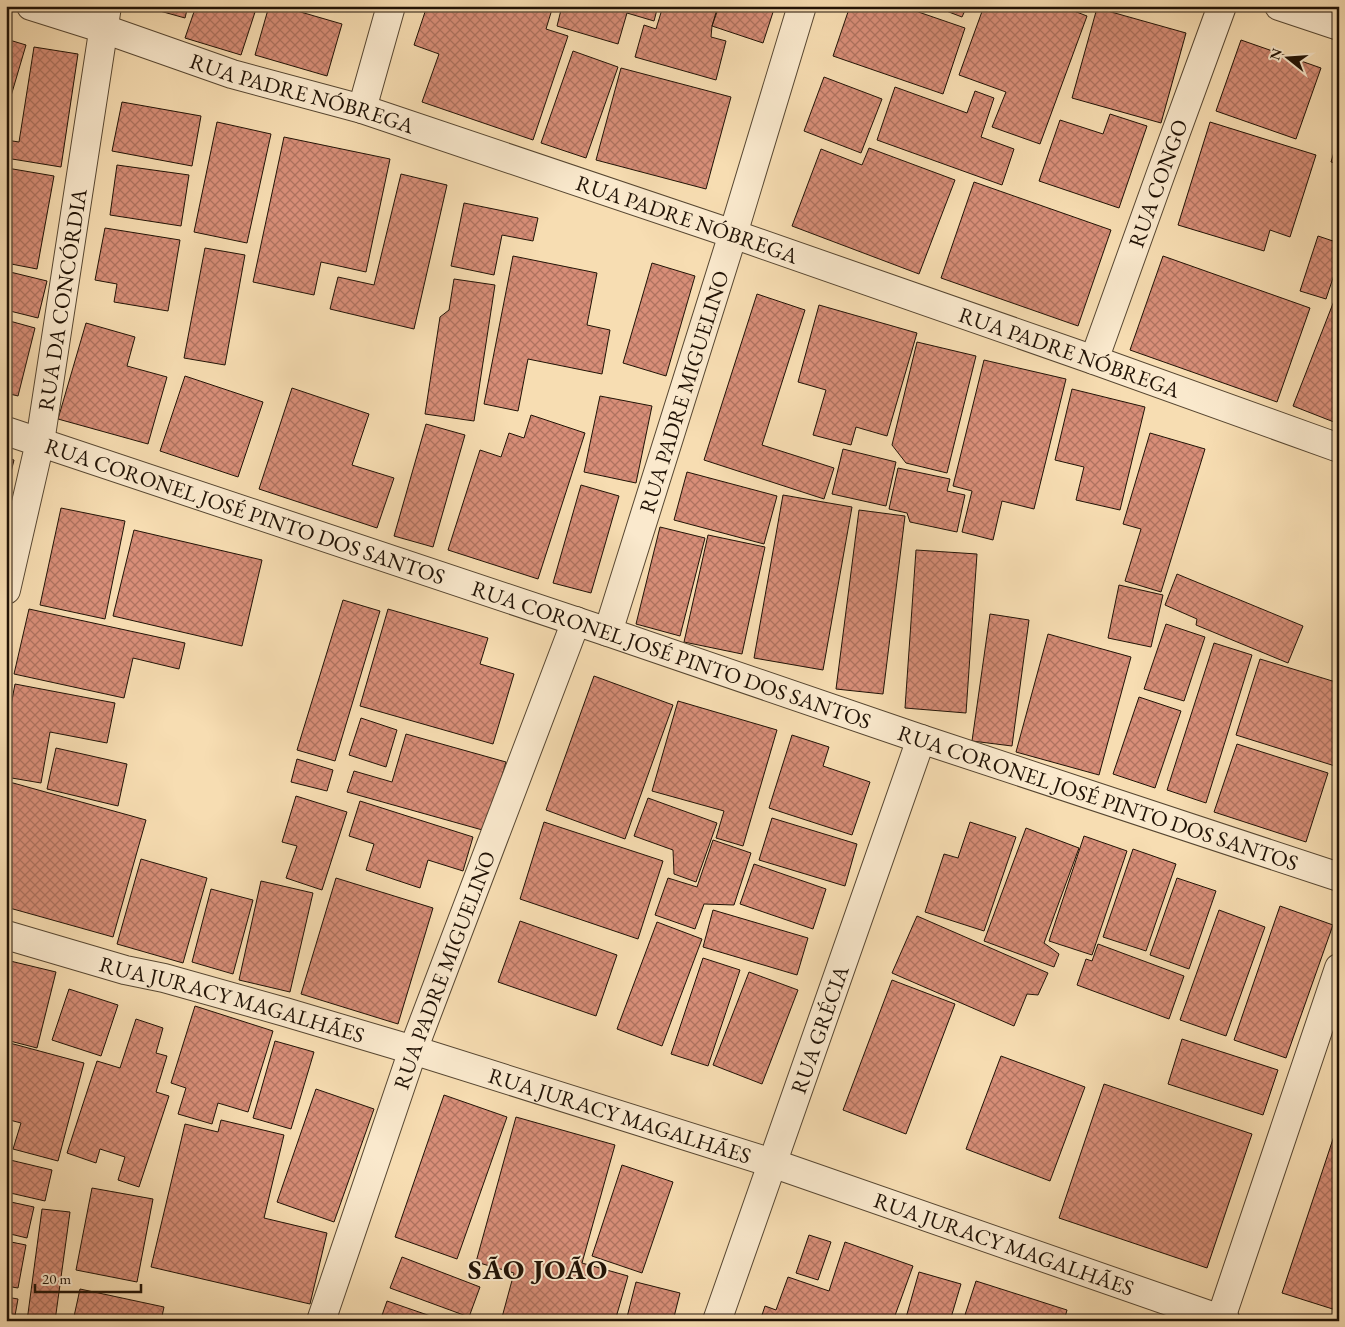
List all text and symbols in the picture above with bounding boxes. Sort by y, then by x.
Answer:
north arrow [1262,32,1312,82]
street label: RUA PADRE NÓBREGA [186,46,419,140]
text: N [1265,46,1286,62]
street label: RUA CONGO [1121,115,1194,251]
street label: RUA PADRE NÓBREGA [572,168,803,270]
street label: RUA DA CONCÓRDIA [31,186,93,413]
street label: RUA PADRE MIGUELINO [632,267,735,516]
street label: RUA PADRE NÓBREGA [955,300,1185,405]
street label: RUA CORONEL JOSÉ PINTO DOS SANTOS [41,431,449,591]
street label: RUA CORONEL JOSÉ PINTO DOS SANTOS [468,573,875,735]
street label: RUA CORONEL JOSÉ PINTO DOS SANTOS [894,718,1302,877]
street label: RUA PADRE MIGUELINO [386,847,502,1093]
street label: RUA JURACY MAGALHÃES [96,949,368,1049]
street label: RUA GRÉCIA [783,961,855,1097]
street label: RUA JURACY MAGALHÃES [485,1060,755,1170]
street label: RUA JURACY MAGALHÃES [870,1185,1138,1302]
district label: SÃO JOÃO [468,1251,608,1287]
scale bar [35,1262,141,1294]
text: 20 m [42,1269,71,1288]

